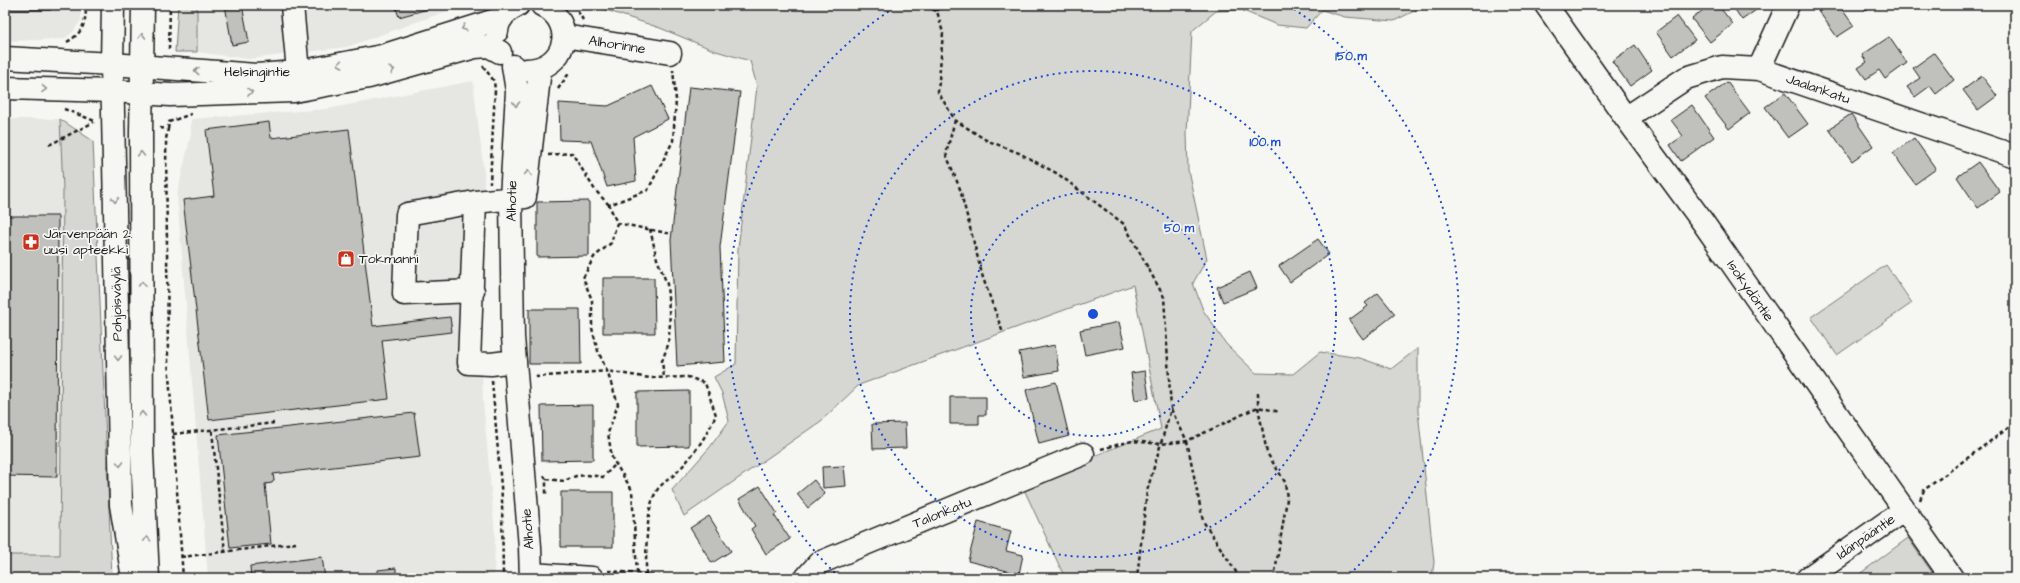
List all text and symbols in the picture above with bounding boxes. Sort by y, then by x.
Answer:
one-way arrow [461,24,468,32]
street label: Alhorinne [587,31,647,59]
one-way arrow [138,33,147,39]
text: 150 m [1335,48,1368,65]
one-way arrow [337,60,343,68]
street label: Helsingintie [224,62,290,82]
one-way arrow [388,66,395,75]
one-way arrow [194,67,200,76]
street label: Jaalankatu [1783,69,1853,109]
one-way arrow [41,84,47,93]
one-way arrow [247,88,253,97]
one-way arrow [512,101,521,107]
text: 100 m [1250,134,1281,151]
one-way arrow [137,151,145,157]
one-way arrow [523,170,532,176]
street label: Alhotie [502,180,522,222]
one-way arrow [111,197,119,203]
text: 50 m [1164,220,1195,237]
place label: Järvenpään 2. uusi apteekki [44,224,133,260]
pharmacy icon: Järvenpään 2. uusi apteekki [21,232,41,252]
shop icon: Tokmanni [336,249,356,269]
place label: Tokmanni [359,249,418,269]
street label: Isokydöntie [1722,256,1779,326]
street label: Pohjoisväylä [106,267,128,341]
one-way arrow [138,281,146,287]
centre of rings [1086,307,1100,321]
one-way arrow [113,355,122,361]
one-way arrow [138,411,146,417]
one-way arrow [116,461,124,467]
street label: Talonkatu [910,492,974,534]
street label: Alhotie [517,507,539,550]
street label: Idänpääntie [1832,509,1900,565]
one-way arrow [143,536,151,542]

